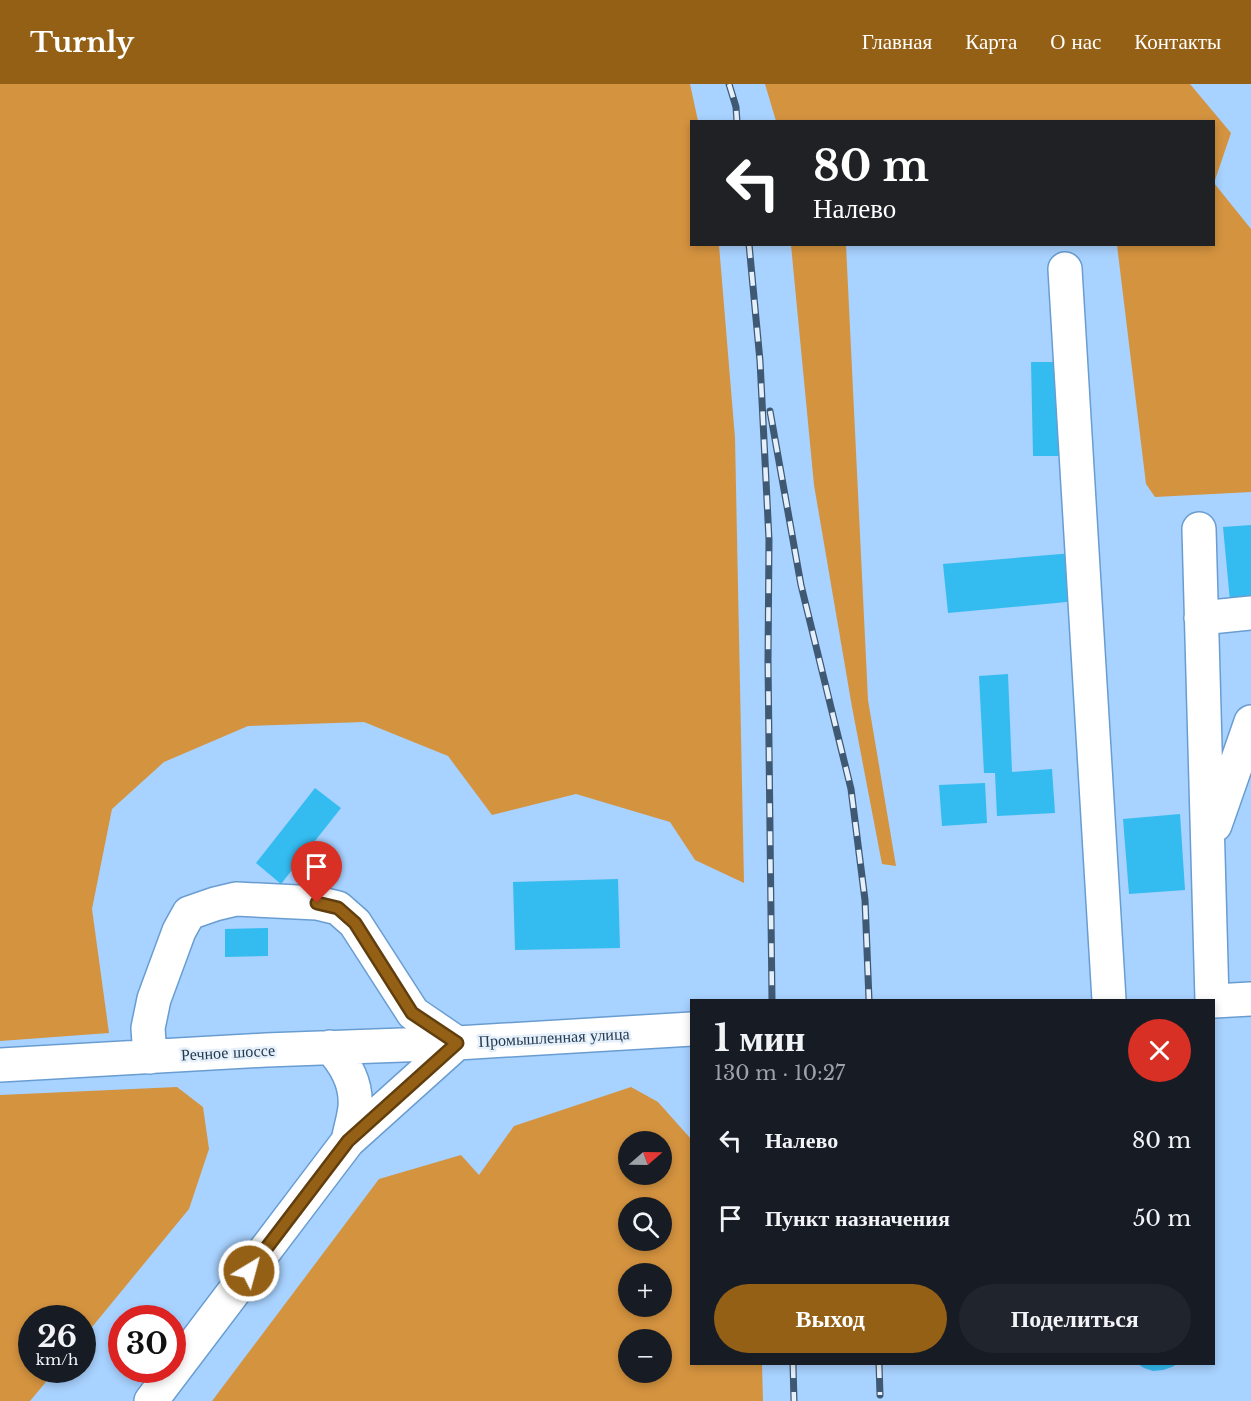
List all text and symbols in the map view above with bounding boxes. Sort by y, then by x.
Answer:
text: Turnly [30,25,134,60]
text: Главная [862,29,932,55]
text: Карта [965,29,1017,55]
text: О нас [1050,29,1101,55]
text: Контакты [1134,29,1221,55]
text: 80 m [813,140,929,192]
icon: left [714,144,792,222]
text: Налево [813,192,896,225]
pin [291,841,342,903]
icon: arrive [300,850,333,883]
text: 1 мин [714,1016,805,1061]
button: close [1128,1019,1191,1082]
street label: Промышленная улица [478,1023,630,1051]
street label: Речное шоссе [180,1040,276,1064]
text: 130 m · 10:27 [714,1061,845,1085]
icon: left [714,1124,747,1157]
text: Налево [765,1127,838,1154]
text: 80 m [1132,1127,1191,1154]
north arrow [618,1131,672,1185]
map controls [618,1131,672,1383]
button: search [618,1197,672,1251]
icon: arrive [714,1202,747,1235]
text: Пункт назначения [765,1205,950,1232]
text: 50 m [1133,1205,1191,1232]
position arrow [217,1239,281,1303]
button: + [618,1263,672,1317]
button: Выход [714,1284,947,1353]
button: Поделиться [959,1284,1191,1353]
speed limit sign: 30 [108,1305,186,1383]
text: 26 [37,1318,77,1355]
button: − [618,1329,672,1383]
text: km/h [36,1350,78,1369]

